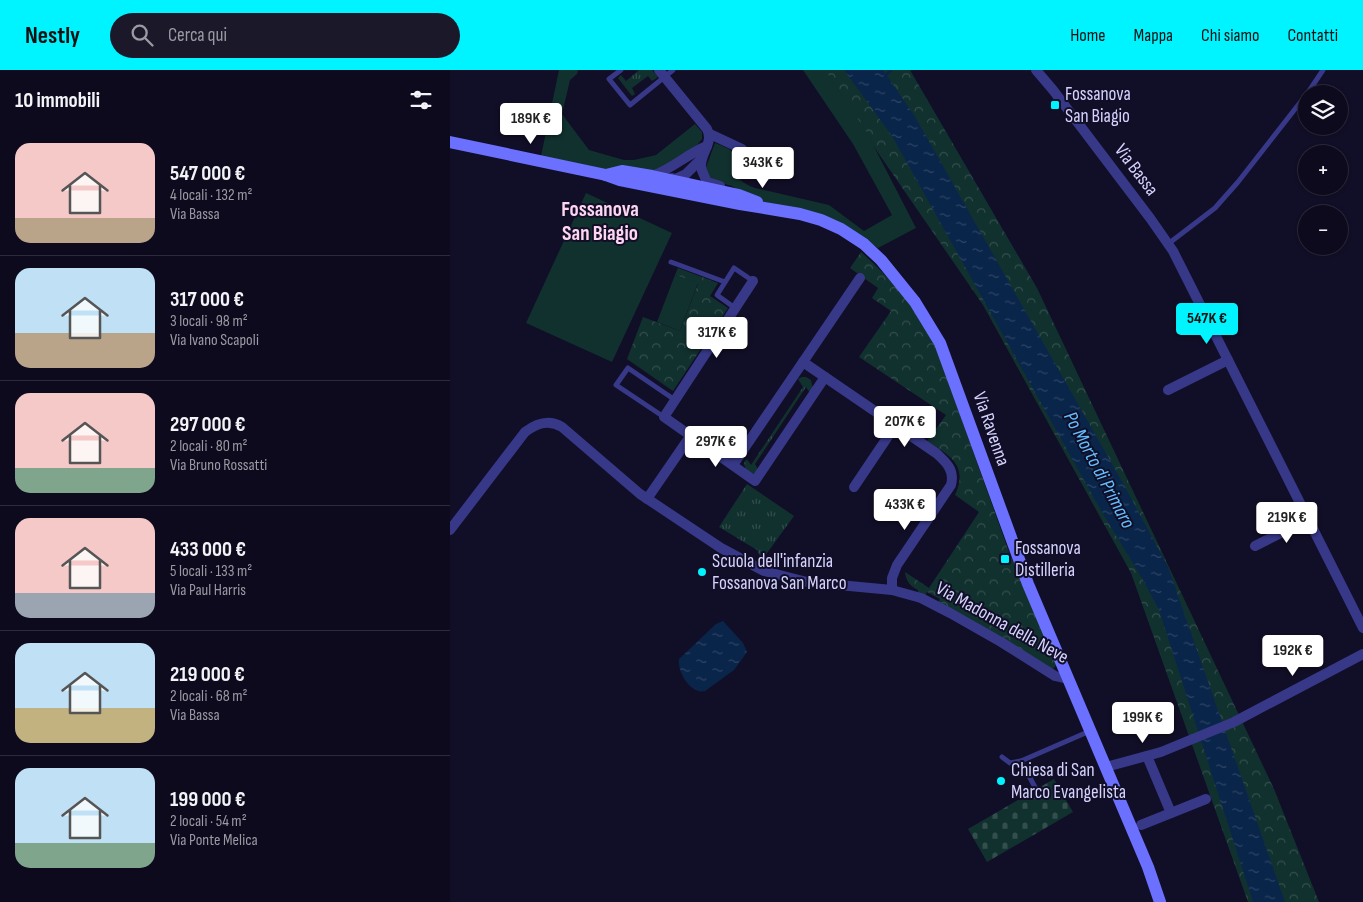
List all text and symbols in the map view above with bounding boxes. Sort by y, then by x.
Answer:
search box [110,13,460,58]
text: Nestly [25,21,80,50]
icon: search [128,21,156,49]
text: Cerca qui [168,24,227,47]
text: Home [1070,25,1106,46]
text: Mappa [1134,25,1173,46]
text: Chi siamo [1201,25,1259,46]
text: Contatti [1287,25,1338,46]
place label: Fossanova San Biagio [1065,83,1131,128]
map controls [1298,85,1348,255]
button: layers [1298,85,1348,135]
icon: filters [407,86,435,114]
text: 10 immobili [15,88,100,113]
marker: Fossanova San Biagio [1049,99,1061,111]
pin: 189K € [490,102,572,145]
text: 189K € [511,109,551,128]
street label: Via Bassa [1109,140,1163,200]
button: + [1298,145,1348,195]
pin: 343K € [722,146,804,189]
text: 343K € [743,153,783,172]
text: 547 000 € [170,161,245,186]
icon: home [55,163,115,223]
text: 4 locali · 132 m² [170,186,252,205]
district label: Fossanova San Biagio [561,197,639,246]
text: Via Bassa [170,205,220,224]
button: − [1298,205,1348,255]
text: 317 000 € [170,287,244,312]
icon: home [55,288,115,348]
pin: 547K € [1166,302,1248,345]
text: 547K € [1187,309,1227,328]
text: 3 locali · 98 m² [170,312,248,331]
pin: 317K € [676,316,758,359]
text: 317K € [698,323,737,342]
text: Via Ivano Scapoli [170,331,259,350]
street label: Via Ravenna [968,389,1014,469]
pin: 207K € [864,406,946,448]
water label: Po Morto di Primaro [1058,407,1140,533]
text: 297 000 € [170,412,246,437]
text: 207K € [885,412,925,431]
icon: home [55,413,115,473]
pin: 297K € [675,426,757,468]
text: 297K € [696,432,736,451]
text: 2 locali · 80 m² [170,437,248,456]
text: Via Bruno Rossatti [170,456,267,475]
pin: 433K € [864,488,946,531]
text: 433K € [885,495,925,514]
pin: 219K € [1246,502,1328,544]
text: 219K € [1267,508,1307,527]
text: 433 000 € [170,537,246,562]
place label: Fossanova Distilleria [1015,537,1081,582]
icon: home [55,538,115,598]
place label: Scuola dell'infanzia Fossanova San Marco [712,550,847,595]
marker: Fossanova Distilleria [999,553,1011,565]
text: 5 locali · 133 m² [170,562,252,581]
marker: Scuola dell'infanzia Fossanova San Marco [696,566,708,578]
street label: Via Madonna della Neve [932,577,1072,669]
text: Via Paul Harris [170,581,246,600]
pin: 192K € [1252,634,1334,677]
text: 192K € [1273,641,1313,660]
text: 219 000 € [170,662,245,687]
icon: home [55,663,115,723]
text: 2 locali · 68 m² [170,687,247,706]
pin: 199K € [1102,702,1184,744]
text: Via Bassa [170,706,220,725]
text: 199K € [1123,708,1163,727]
place label: Chiesa di San Marco Evangelista [1011,759,1126,804]
marker: Chiesa di San Marco Evangelista [995,775,1007,787]
text: 199 000 € [170,787,245,812]
icon: home [55,788,115,848]
text: 2 locali · 54 m² [170,812,247,831]
text: Via Ponte Melica [170,831,258,850]

